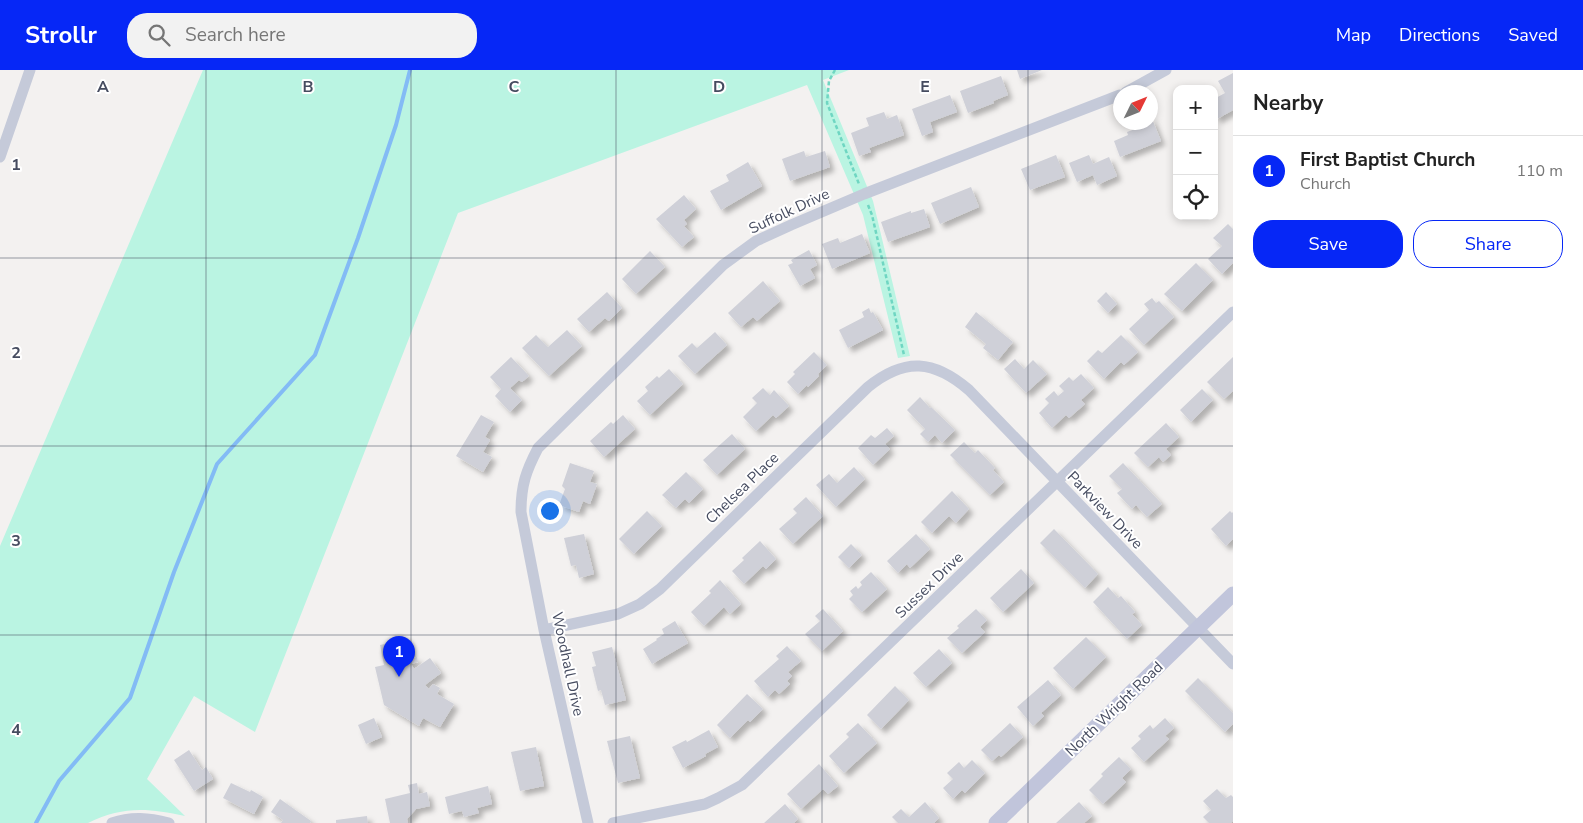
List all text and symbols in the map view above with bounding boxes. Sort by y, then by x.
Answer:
search box [127,13,477,58]
text: Strollr [25,19,97,51]
icon: search [145,21,173,49]
text: Search here [185,22,286,48]
text: Map [1336,23,1371,47]
text: Directions [1399,23,1480,47]
text: Saved [1508,23,1558,47]
text: A [97,76,109,98]
text: B [302,76,314,98]
text: C [509,76,520,98]
text: D [713,76,725,98]
text: E [920,76,930,98]
north arrow [1113,85,1158,130]
map controls [1173,85,1218,220]
button: + [1173,85,1218,130]
text: Nearby [1253,89,1323,117]
button: − [1173,130,1218,175]
text: First Baptist Church [1300,147,1475,173]
text: 1 [11,154,21,176]
text: 1 [1264,160,1274,182]
text: 110 m [1516,160,1563,182]
text: Church [1300,173,1351,195]
button: locate [1173,175,1218,220]
street label: Suffolk Drive [745,184,833,238]
button: Save [1253,220,1403,268]
button: Share [1413,220,1563,268]
text: 2 [11,342,21,364]
street label: Chelsea Place [701,448,783,528]
street label: Parkview Drive [1063,467,1147,553]
your location [537,498,563,524]
text: 3 [11,530,21,552]
street label: Sussex Drive [891,547,967,623]
street label: Woodhall Drive [547,610,589,718]
pin: 1 [383,636,415,677]
street label: North Wright Road [1061,657,1167,761]
text: 4 [11,719,21,741]

